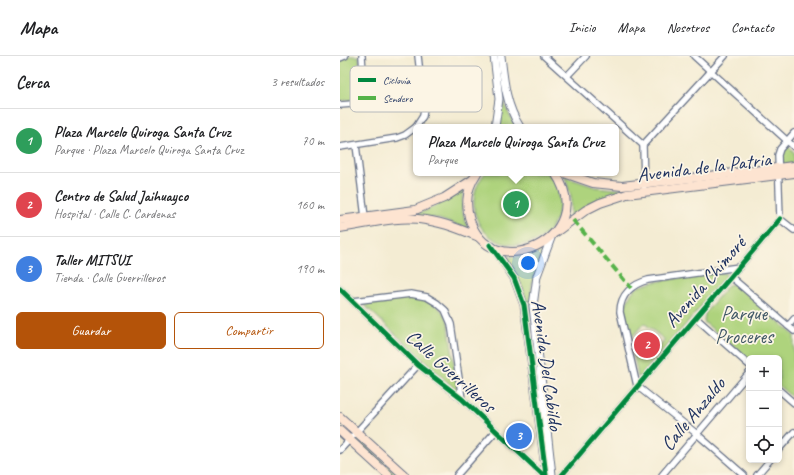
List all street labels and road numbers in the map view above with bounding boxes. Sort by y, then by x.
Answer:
street label: Avenida de la Patria [636,146,774,188]
street label: Avenida Chimoré [659,229,754,333]
street label: Avenida Del Cabildo [525,298,569,433]
street label: Calle Guerrilleros [401,324,503,419]
street label: Calle Anzaldo [655,371,731,456]

